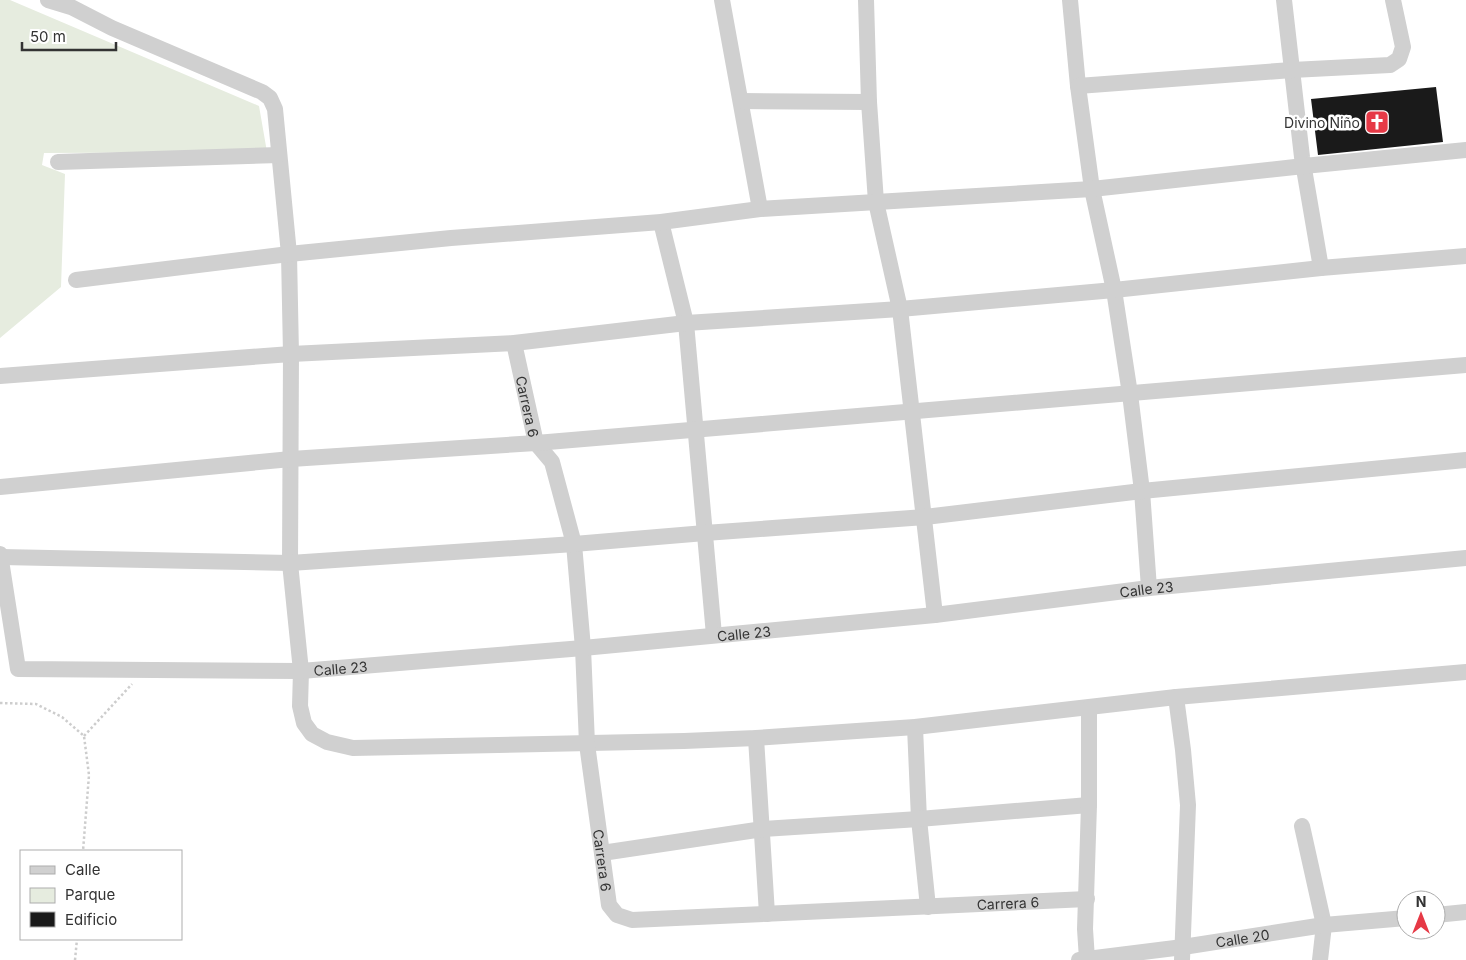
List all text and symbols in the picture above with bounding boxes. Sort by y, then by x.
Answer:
scale bar [22,20,116,52]
text: 50 m [30,27,66,46]
church icon: Divino Niño [1364,109,1390,135]
place label: Divino Niño [1284,114,1360,131]
street label: Carrera 6 [513,374,543,439]
street label: Calle 23 [1118,577,1174,600]
street label: Calle 23 [716,622,772,644]
street label: Calle 23 [313,657,368,678]
street label: Carrera 6 [590,828,616,892]
legend [20,850,182,940]
text: Calle [65,860,100,879]
text: Parque [65,885,115,904]
north arrow [1396,890,1446,940]
street label: Carrera 6 [976,893,1040,913]
text: N [1416,893,1426,910]
text: Edificio [65,910,117,929]
street label: Calle 20 [1214,925,1271,950]

